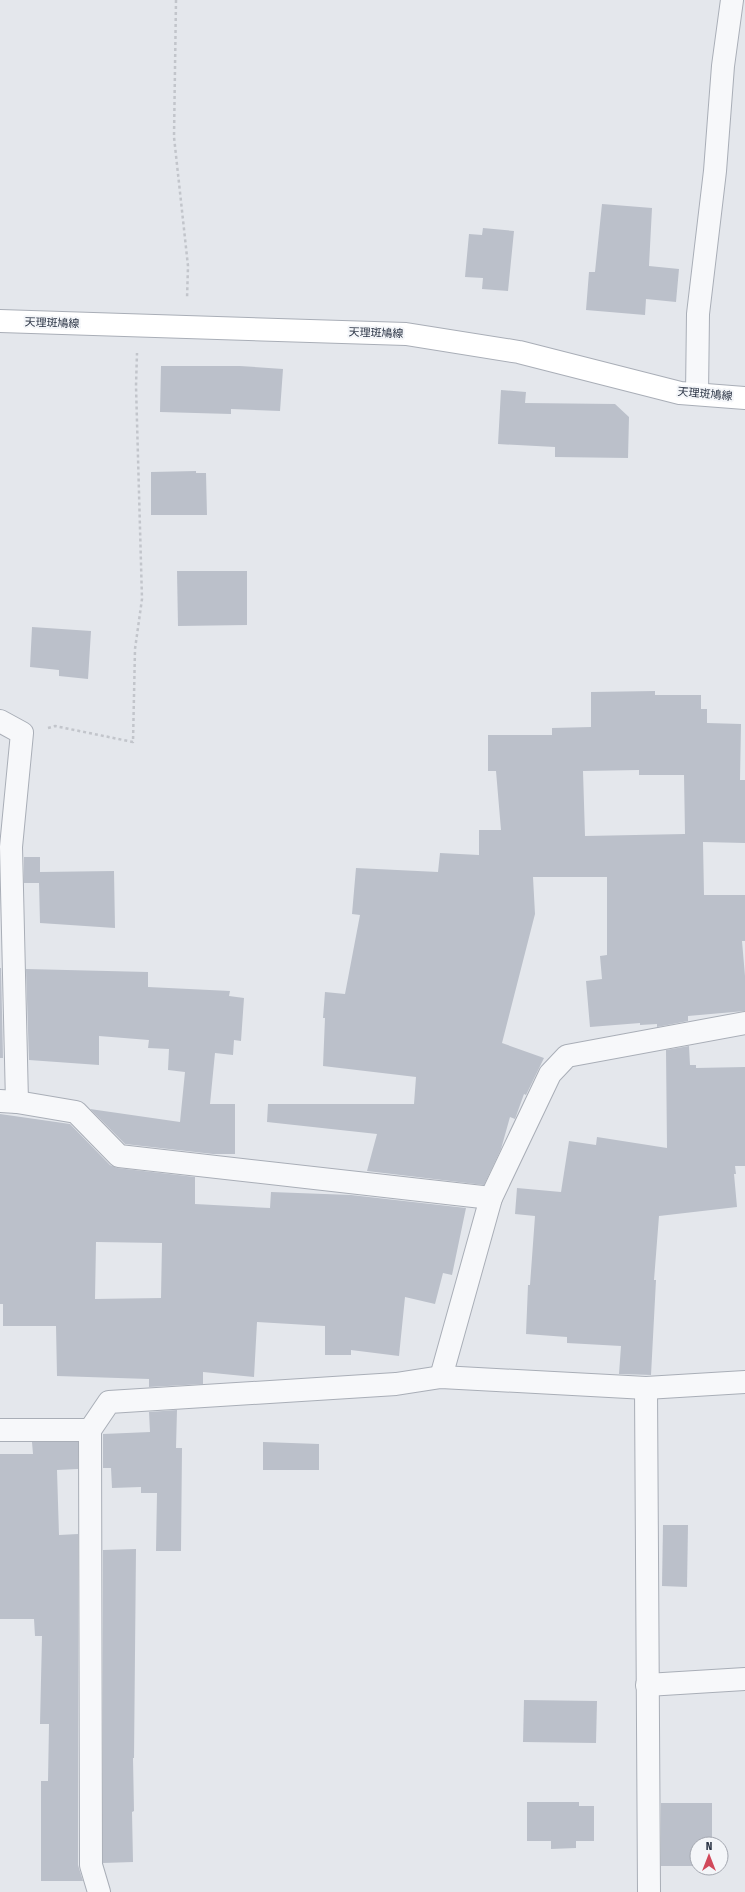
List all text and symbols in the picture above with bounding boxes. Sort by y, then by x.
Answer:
street label: 天理斑鳩線 [24,316,80,330]
street label: 天理斑鳩線 [348,326,404,340]
street label: 天理斑鳩線 [677,385,733,403]
north arrow [689,1836,729,1876]
text: N [706,1840,712,1853]

